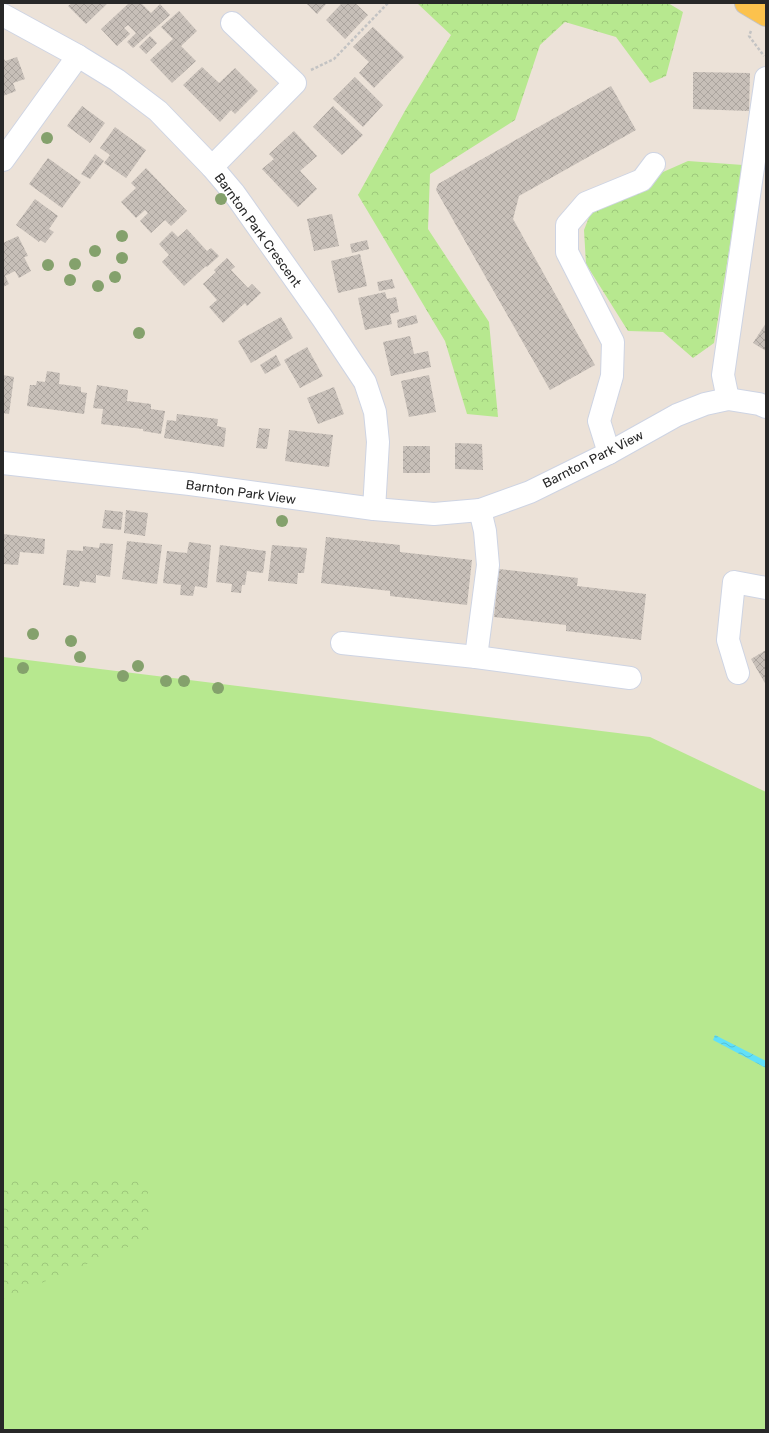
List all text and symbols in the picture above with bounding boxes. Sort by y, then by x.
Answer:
street label: Barnton Park Crescent [212,170,304,290]
street label: Barnton Park View [540,427,646,491]
street label: Barnton Park View [185,477,297,507]

